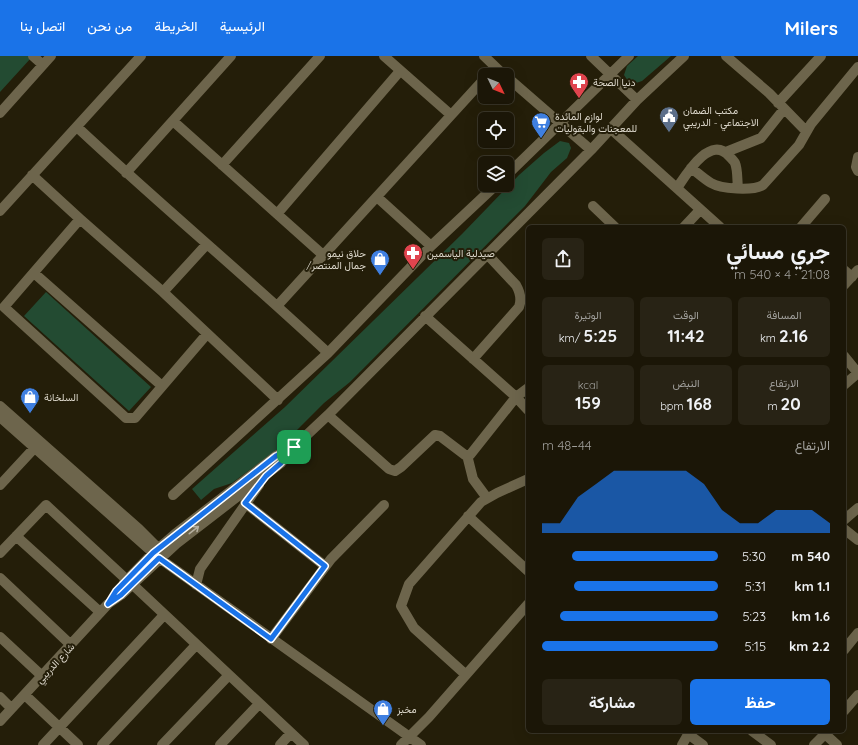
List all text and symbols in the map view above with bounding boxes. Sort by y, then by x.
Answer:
text: Milers [784,16,838,40]
text: اتصل بنا [20,17,65,35]
text: من نحن [87,17,132,35]
text: الخريطة [154,17,198,35]
text: الرئيسية [220,17,265,35]
north arrow [478,68,514,104]
map controls [478,68,514,192]
pharmacy icon: دنيا الصحة [568,71,590,99]
place label: دنيا الصحة [593,76,636,89]
place label: مكتب الضمان الاجتماعي - الدريبي [683,104,759,131]
public building icon: مكتب الضمان الاجتماعي - الدريبي [658,105,680,133]
place label: لوازم المائدة للمعجنات والبقوليات [555,110,637,135]
supermarket icon: لوازم المائدة للمعجنات والبقوليات [530,111,552,139]
button: locate [478,112,514,148]
button: layers [478,156,514,192]
text: جري مسائي [726,237,830,265]
button: share [542,238,584,280]
pharmacy icon: صيدلية الياسمين [402,242,424,270]
place label: حلاق نيمو /جمال المنتصر [306,247,366,272]
place label: صيدلية الياسمين [427,247,495,260]
shop icon: حلاق نيمو /جمال المنتصر [369,248,391,276]
text: 21:08 · 4 × 540 m [734,266,830,282]
text: الوتيرة [575,308,601,322]
text: الوقت [673,308,699,322]
text: المسافة [767,308,801,322]
text: 5:25 [583,325,617,346]
text: 11:42 [667,325,705,346]
text: 2.16 [779,325,808,346]
text: /km [559,331,583,345]
text: km [760,331,779,345]
text: النبض [672,376,700,390]
text: الارتفاع [769,376,799,390]
text: kcal [578,378,598,392]
shop icon: السلخانة [19,386,41,414]
place label: السلخانة [44,391,78,404]
text: 159 [575,392,601,413]
text: 168 [687,393,712,414]
text: 20 [780,393,801,414]
text: bpm [660,399,687,413]
text: m [767,399,780,413]
pin [277,430,311,464]
icon: arrive [283,436,305,458]
text: 44–48 m [542,437,592,453]
text: الارتفاع [795,437,830,453]
one-way arrow [189,526,200,534]
text: 5:30 [742,548,766,564]
text: 540 m [791,548,830,564]
text: 5:31 [745,578,766,594]
text: 1.1 km [794,578,830,594]
text: 5:23 [742,608,766,624]
text: 1.6 km [791,608,830,624]
text: 5:15 [745,638,766,654]
text: 2.2 km [789,638,830,654]
street label: شارع الدريبي [33,640,79,688]
button: مشاركة [542,679,682,725]
button: حفظ [690,679,830,725]
shop icon: مخبز [372,698,394,726]
place label: مخبز [396,703,416,716]

